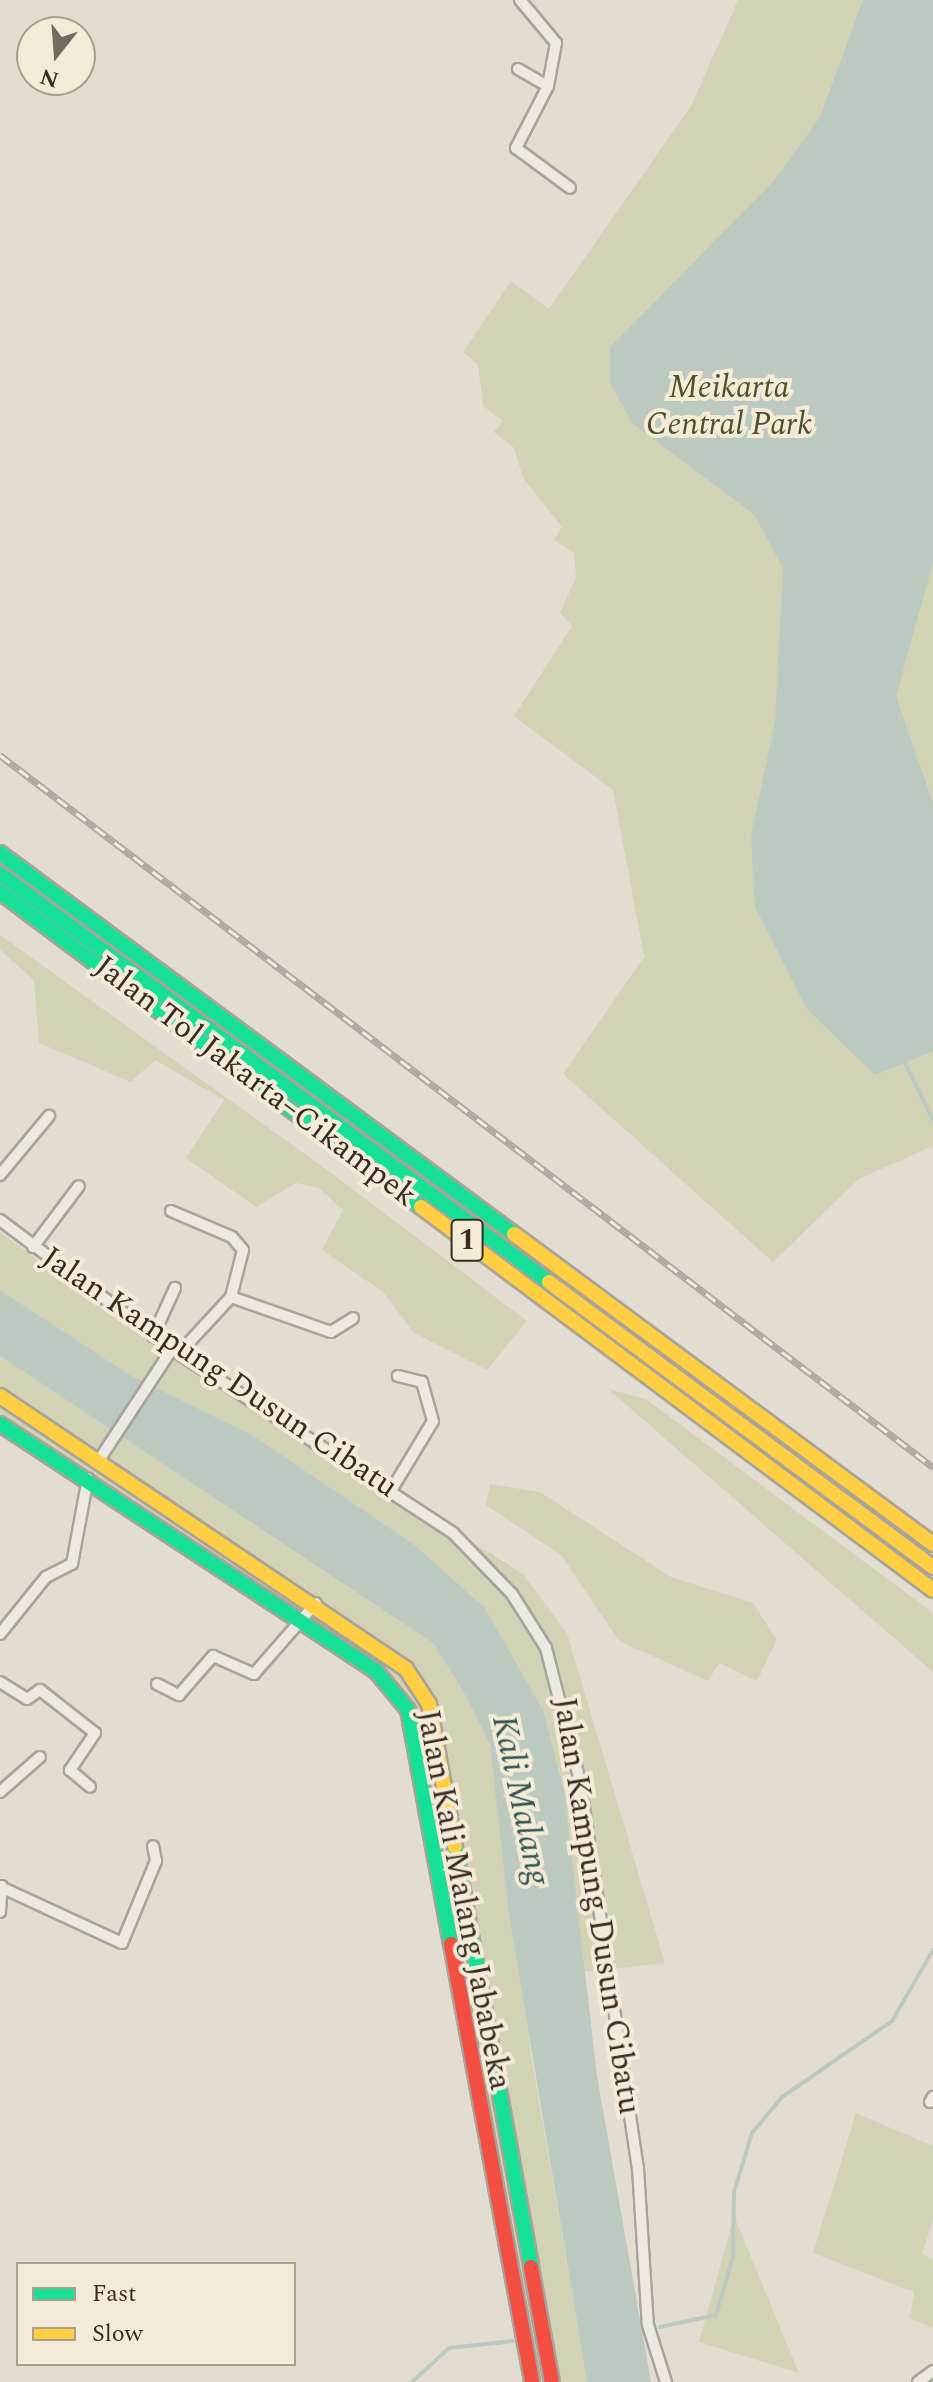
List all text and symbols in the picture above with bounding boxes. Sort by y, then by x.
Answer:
north arrow [16,16,96,96]
text: N [36,59,63,96]
park label: Meikarta Central Park [646,370,812,445]
street label: Jalan Tol Jakarta–Cikampek [86,948,424,1216]
road number: 1 [449,1214,485,1266]
street label: Jalan Kampung Dusun Cibatu [33,1239,405,1507]
street label: Jalan Kampung Dusun Cibatu [544,1695,648,2117]
street label: Jalan Kali Malang Jababeka [407,1707,519,2093]
water label: Kali Malang [482,1712,558,1888]
legend [16,2262,296,2366]
text: Fast [92,2276,137,2312]
text: Slow [92,2316,143,2352]

